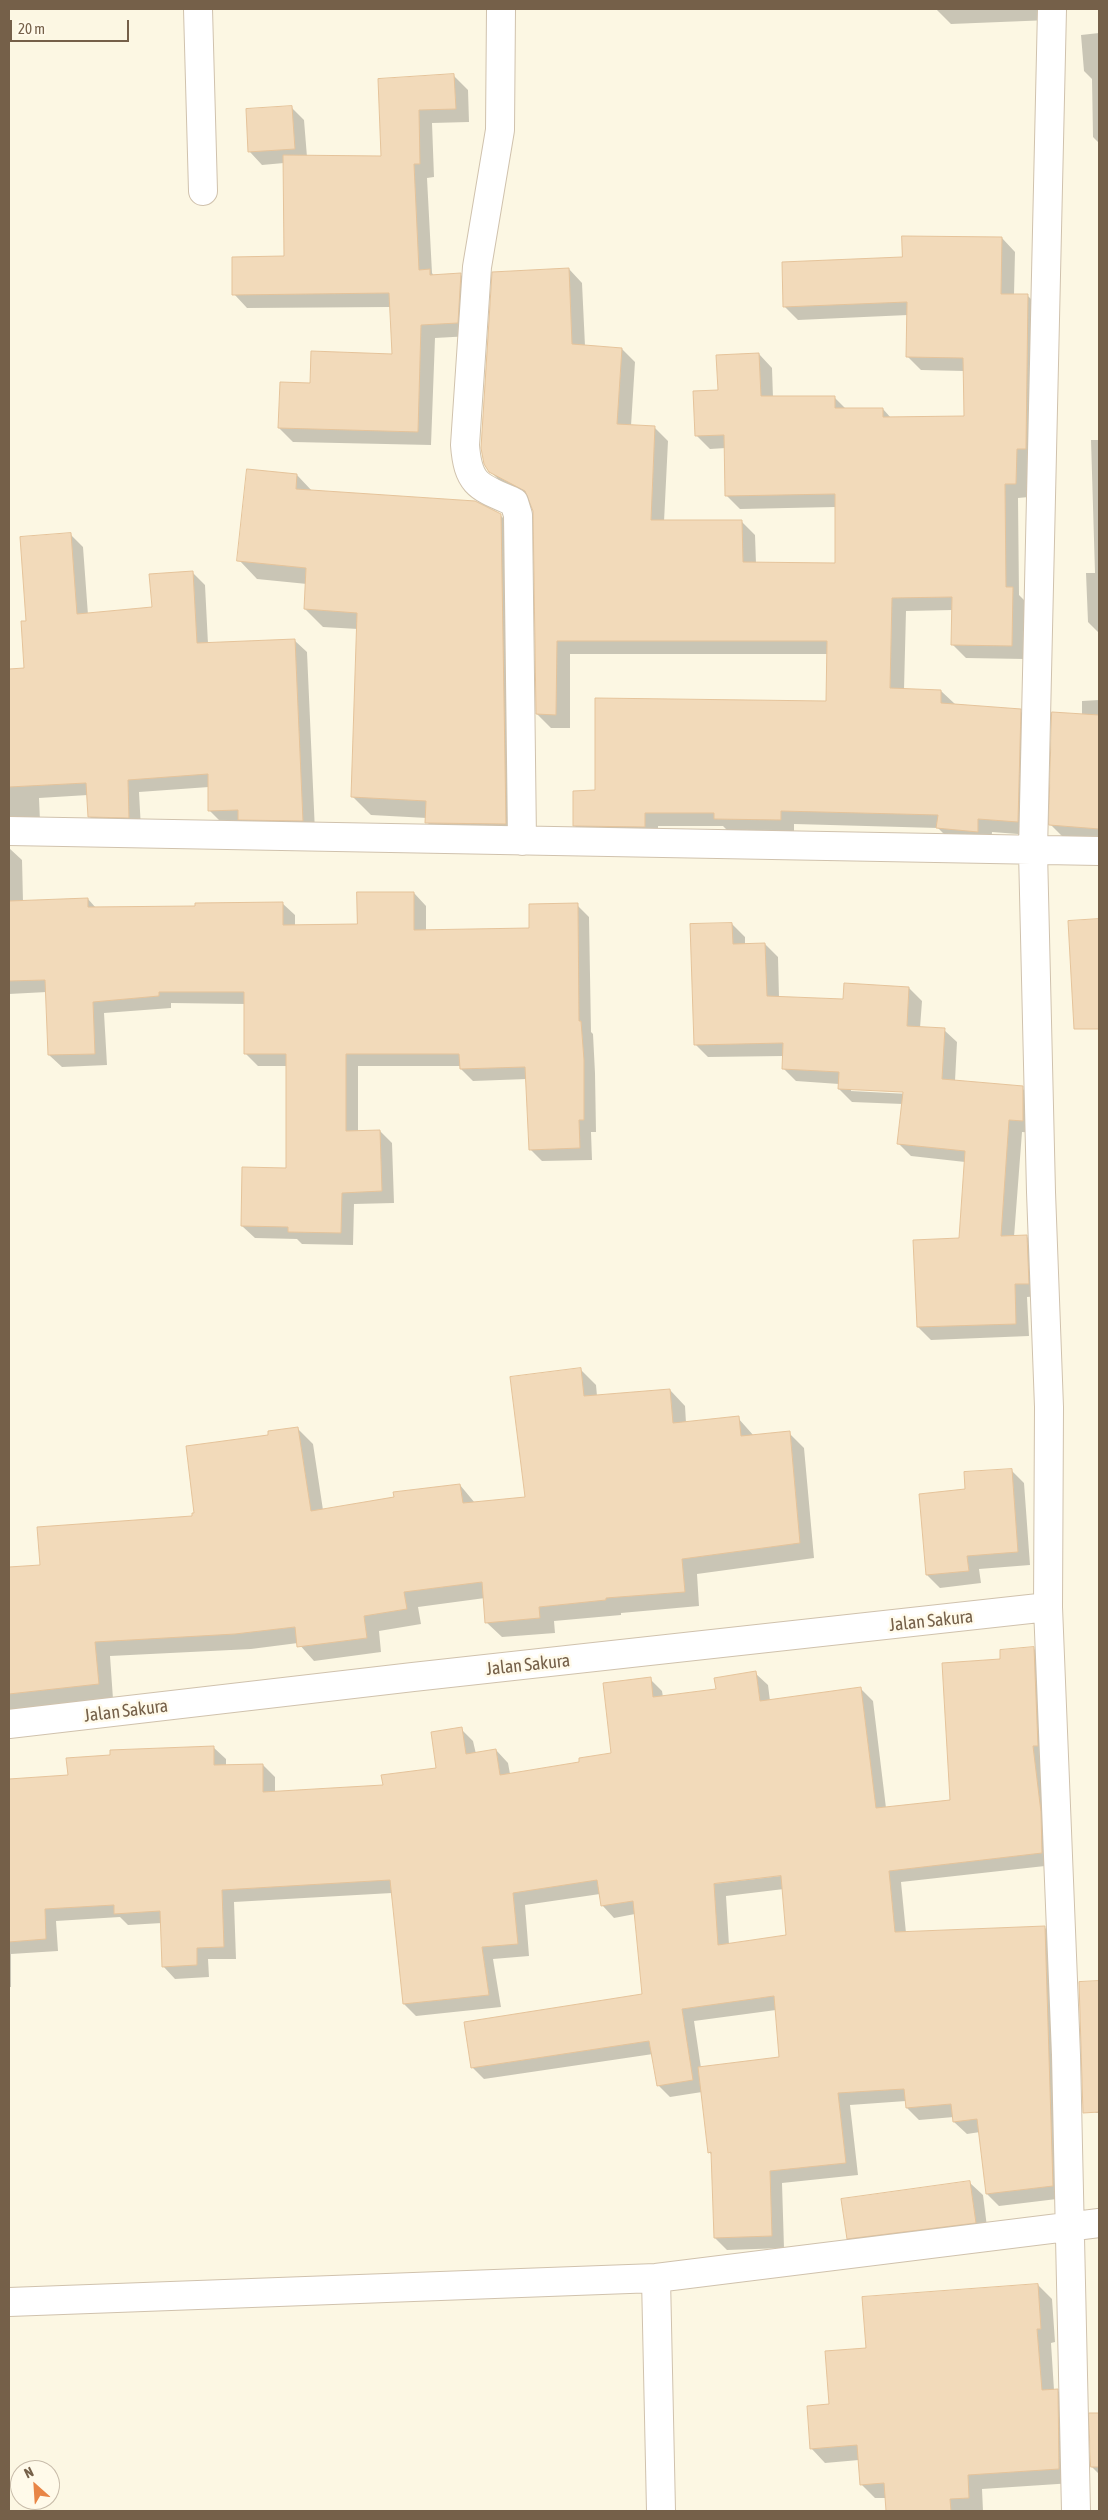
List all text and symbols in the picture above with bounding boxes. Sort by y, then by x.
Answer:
scale bar [12,10,131,42]
text: 20 m [18,20,45,37]
street label: Jalan Sakura [888,1606,974,1636]
street label: Jalan Sakura [485,1650,571,1680]
street label: Jalan Sakura [83,1695,169,1727]
north arrow [10,2460,60,2510]
text: N [22,2463,36,2481]

